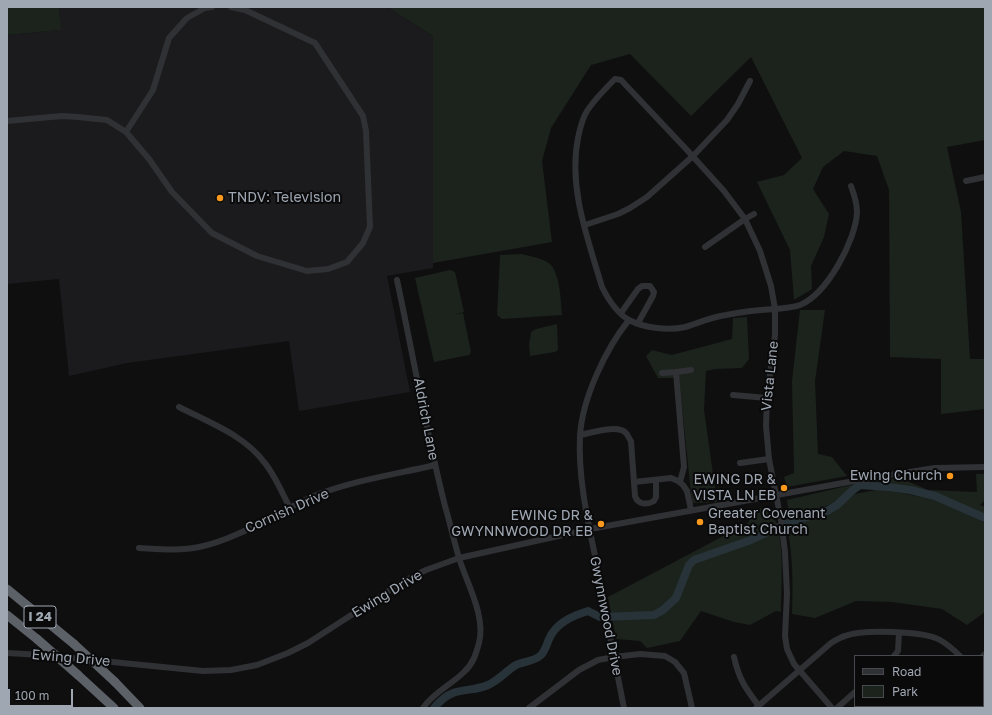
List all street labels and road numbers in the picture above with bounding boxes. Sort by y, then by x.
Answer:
street label: Vista Lane [758,340,782,412]
street label: Aldrich Lane [410,376,442,462]
street label: Cornish Drive [242,485,332,537]
street label: Gwynnwood Drive [586,555,626,677]
street label: Ewing Drive [349,566,425,622]
road number: I 24 [24,606,56,628]
street label: Ewing Drive [31,646,111,670]

